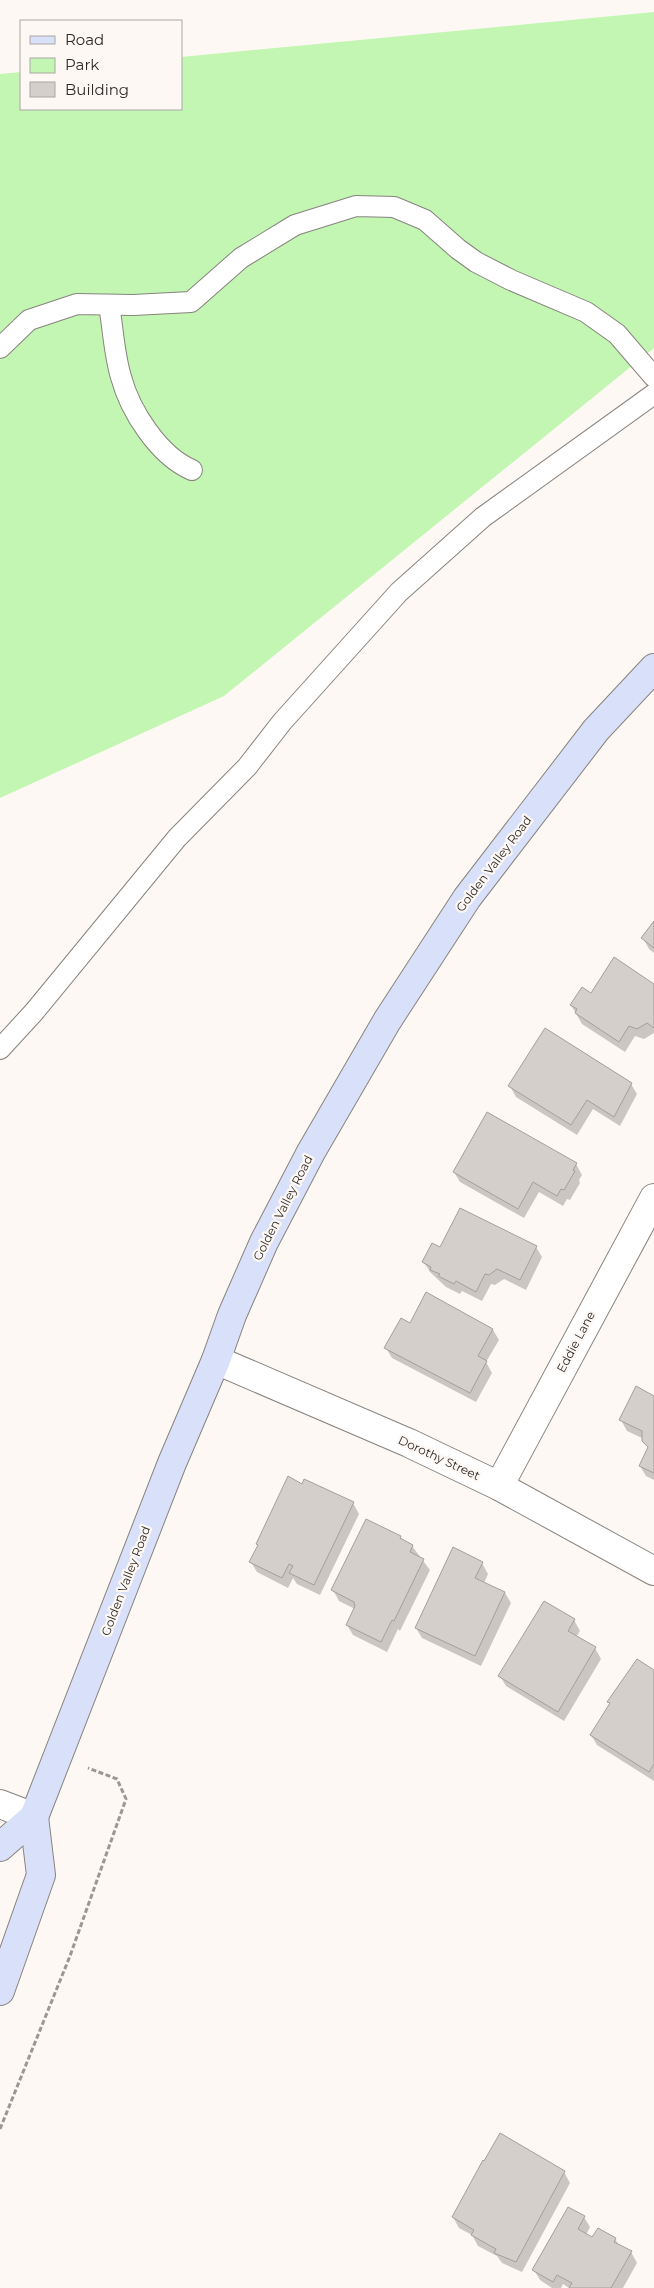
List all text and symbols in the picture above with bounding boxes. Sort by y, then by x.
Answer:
legend [20,20,182,110]
text: Road [65,30,104,49]
text: Park [65,55,99,74]
text: Building [65,80,129,99]
street label: Golden Valley Road [453,813,535,915]
street label: Golden Valley Road [250,1153,316,1263]
street label: Eddie Lane [553,1309,598,1375]
street label: Dorothy Street [396,1432,483,1483]
street label: Golden Valley Road [98,1524,153,1638]

